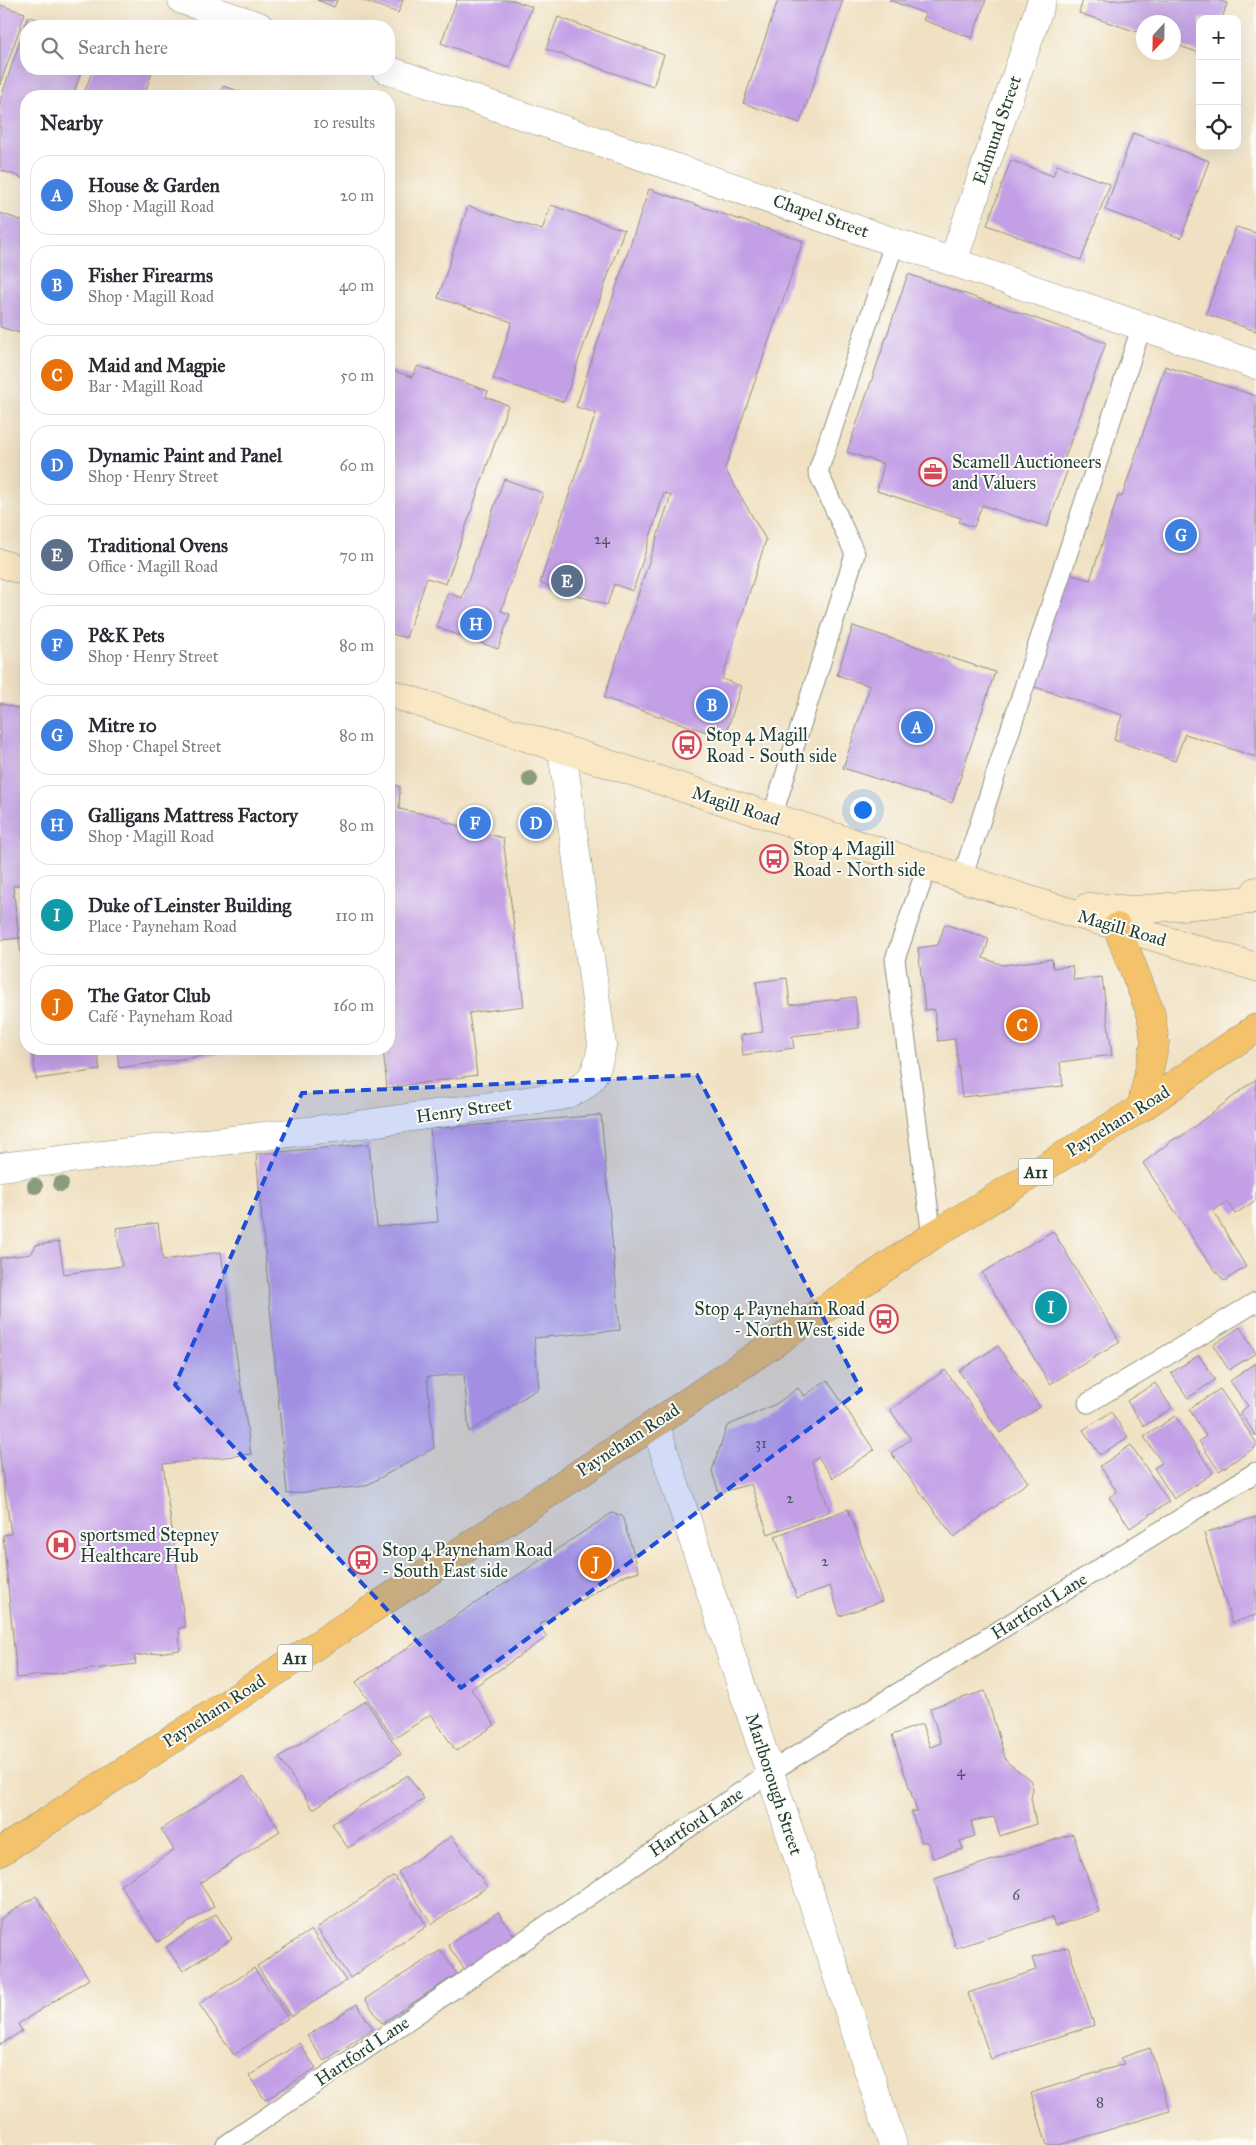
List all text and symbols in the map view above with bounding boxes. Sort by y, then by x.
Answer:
north arrow [1136,15,1181,60]
map controls [1196,15,1241,150]
button: + [1196,15,1241,60]
search box [20,20,395,75]
icon: search [38,34,66,62]
text: Search here [78,36,168,59]
button: − [1196,60,1241,105]
street label: Edmund Street [968,72,1026,187]
button: locate [1196,105,1241,150]
text: Nearby [40,110,103,136]
text: 10 results [313,113,375,132]
text: House & Garden [88,174,220,197]
text: A [52,186,62,205]
text: 20 m [340,186,374,205]
street label: Chapel Street [770,189,872,243]
text: Shop · Magill Road [88,197,214,216]
text: Fisher Firearms [88,264,213,287]
text: B [52,276,62,295]
text: 40 m [339,276,374,295]
text: Shop · Magill Road [88,287,214,306]
text: Maid and Magpie [88,354,225,377]
text: C [52,366,62,385]
text: 50 m [340,366,374,385]
text: Bar · Magill Road [88,377,203,396]
text: Dynamic Paint and Panel [88,444,282,467]
place label: Scamell Auctioneers and Valuers [952,451,1101,494]
text: D [51,456,63,475]
text: 60 m [340,456,374,475]
office icon: Scamell Auctioneers and Valuers [918,457,948,487]
text: Shop · Henry Street [88,467,218,486]
pin: G [1165,516,1197,554]
house number: 24 [594,530,611,548]
text: Traditional Ovens [88,534,228,557]
text: E [51,546,63,565]
text: 70 m [339,546,374,565]
text: Office · Magill Road [88,557,218,576]
pin: E [551,562,583,600]
pin: H [460,605,492,643]
text: P&K Pets [88,624,165,647]
text: F [52,636,62,655]
text: 80 m [339,636,374,655]
text: Shop · Henry Street [88,647,218,666]
pin: B [696,686,728,724]
pin: A [901,708,933,746]
text: Mitre 10 [88,714,157,737]
place label: Stop 4 Magill Road - South side [706,724,837,767]
text: G [51,726,63,745]
text: 80 m [339,726,374,745]
bus stop icon: Stop 4 Magill Road - South side [672,730,702,760]
text: Shop · Chapel Street [88,737,221,756]
street label: Magill Road [689,781,783,832]
your location [850,797,876,823]
text: Galligans Mattress Factory [88,804,298,827]
pin: F [459,804,491,842]
pin: D [520,804,552,842]
text: H [50,816,64,835]
text: 80 m [339,816,374,835]
text: Shop · Magill Road [88,827,214,846]
place label: Stop 4 Magill Road - North side [793,838,926,881]
bus stop icon: Stop 4 Magill Road - North side [759,844,789,874]
text: Duke of Leinster Building [88,894,291,917]
street label: Magill Road [1075,905,1169,952]
text: I [54,906,60,925]
text: 110 m [335,906,374,925]
text: Place · Payneham Road [88,917,237,936]
text: The Gator Club [88,984,210,1007]
text: J [54,996,60,1015]
text: 160 m [333,996,374,1015]
pin: C [1006,1006,1038,1044]
text: Café · Payneham Road [88,1007,233,1026]
street label: Payneham Road [1062,1080,1174,1162]
street label: Henry Street [415,1092,514,1128]
road number: A11 [1018,1158,1054,1186]
pin: I [1035,1288,1067,1326]
place label: Stop 4 Payneham Road - North West side [694,1298,865,1341]
bus stop icon: Stop 4 Payneham Road - North West side [869,1304,899,1334]
street label: Payneham Road [573,1399,683,1481]
house number: 31 [755,1434,767,1452]
house number: 2 [786,1489,794,1507]
place label: sportsmed Stepney Healthcare Hub [80,1524,219,1567]
hospital icon: sportsmed Stepney Healthcare Hub [46,1530,76,1560]
place label: Stop 4 Payneham Road - South East side [382,1539,553,1582]
pin: J [580,1544,612,1582]
bus stop icon: Stop 4 Payneham Road - South East side [348,1545,378,1575]
house number: 2 [821,1552,829,1570]
street label: Hartford Lane [987,1568,1091,1644]
road number: A11 [278,1645,312,1672]
street label: Payneham Road [159,1670,269,1752]
street label: Marlborough Street [740,1710,808,1859]
house number: 4 [957,1762,966,1780]
street label: Hartford Lane [645,1782,747,1862]
house number: 6 [1012,1886,1021,1904]
street label: Hartford Lane [311,2011,413,2091]
house number: 8 [1096,2093,1104,2111]

